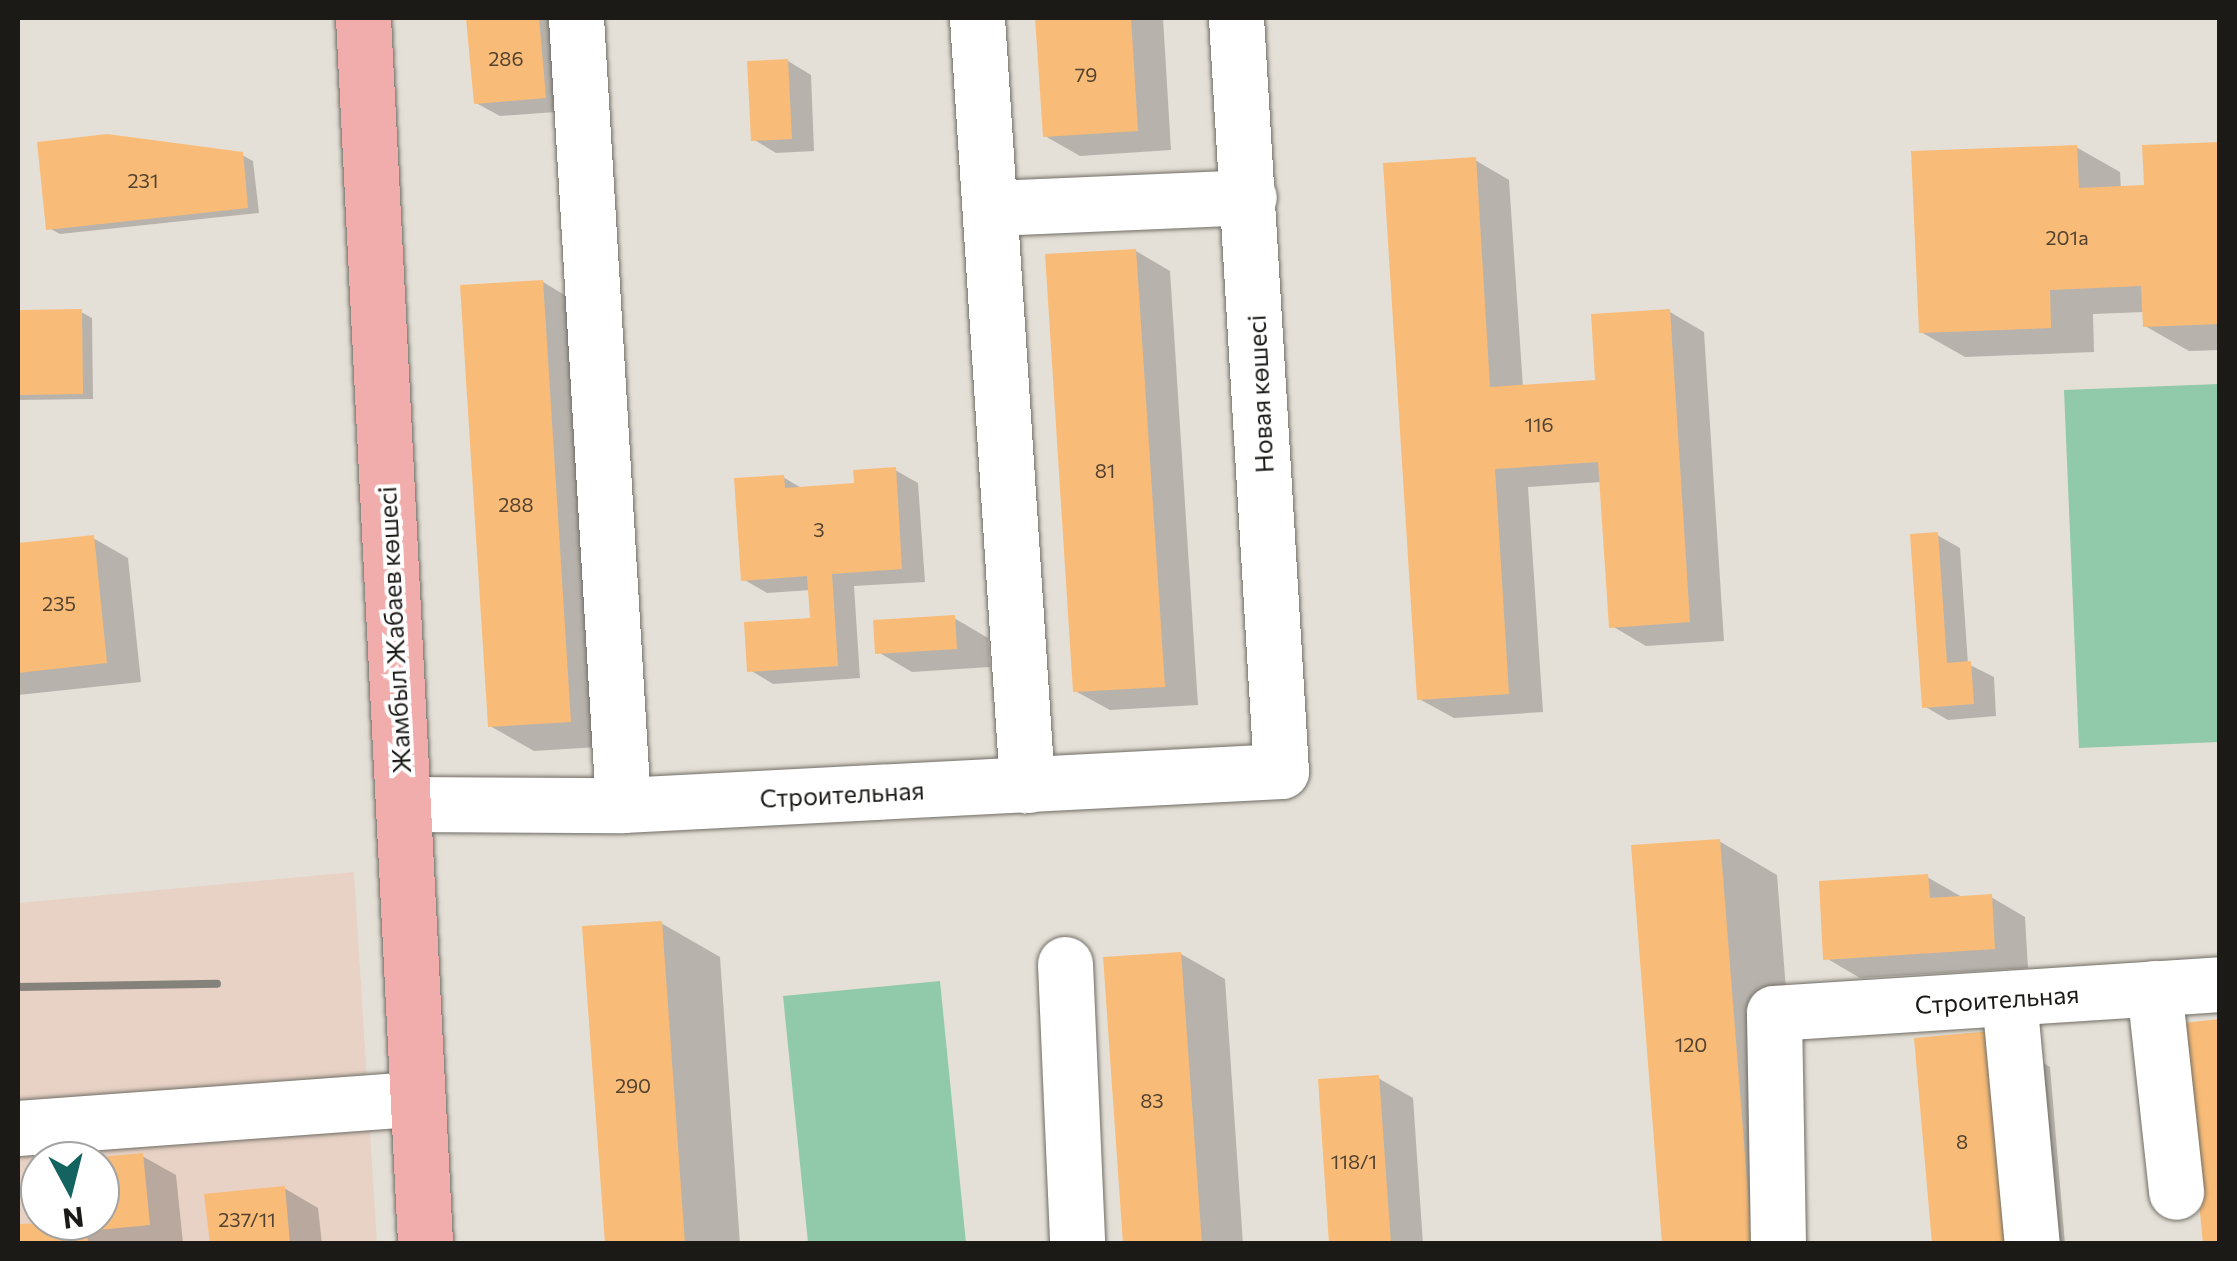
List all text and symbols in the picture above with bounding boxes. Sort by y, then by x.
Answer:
house number: 286 [488,46,524,70]
house number: 79 [1075,62,1097,86]
house number: 231 [127,168,159,192]
house number: 201а [2045,225,2089,249]
street label: Новая көшесі [1241,314,1279,474]
house number: 116 [1524,412,1554,436]
house number: 81 [1095,458,1115,482]
street label: Жамбыл Жабаев көшесі [371,486,417,774]
house number: 288 [498,492,534,516]
house number: 3 [813,517,825,541]
house number: 235 [42,591,76,615]
street label: Строительная [759,775,925,813]
street label: Строительная [1914,978,2080,1020]
house number: 120 [1675,1032,1707,1056]
house number: 290 [615,1073,651,1097]
house number: 83 [1140,1088,1164,1112]
house number: 8 [1956,1129,1968,1153]
north arrow [20,1141,120,1241]
house number: 118/1 [1331,1149,1377,1173]
text: N [61,1201,86,1237]
house number: 237/11 [218,1207,276,1231]

